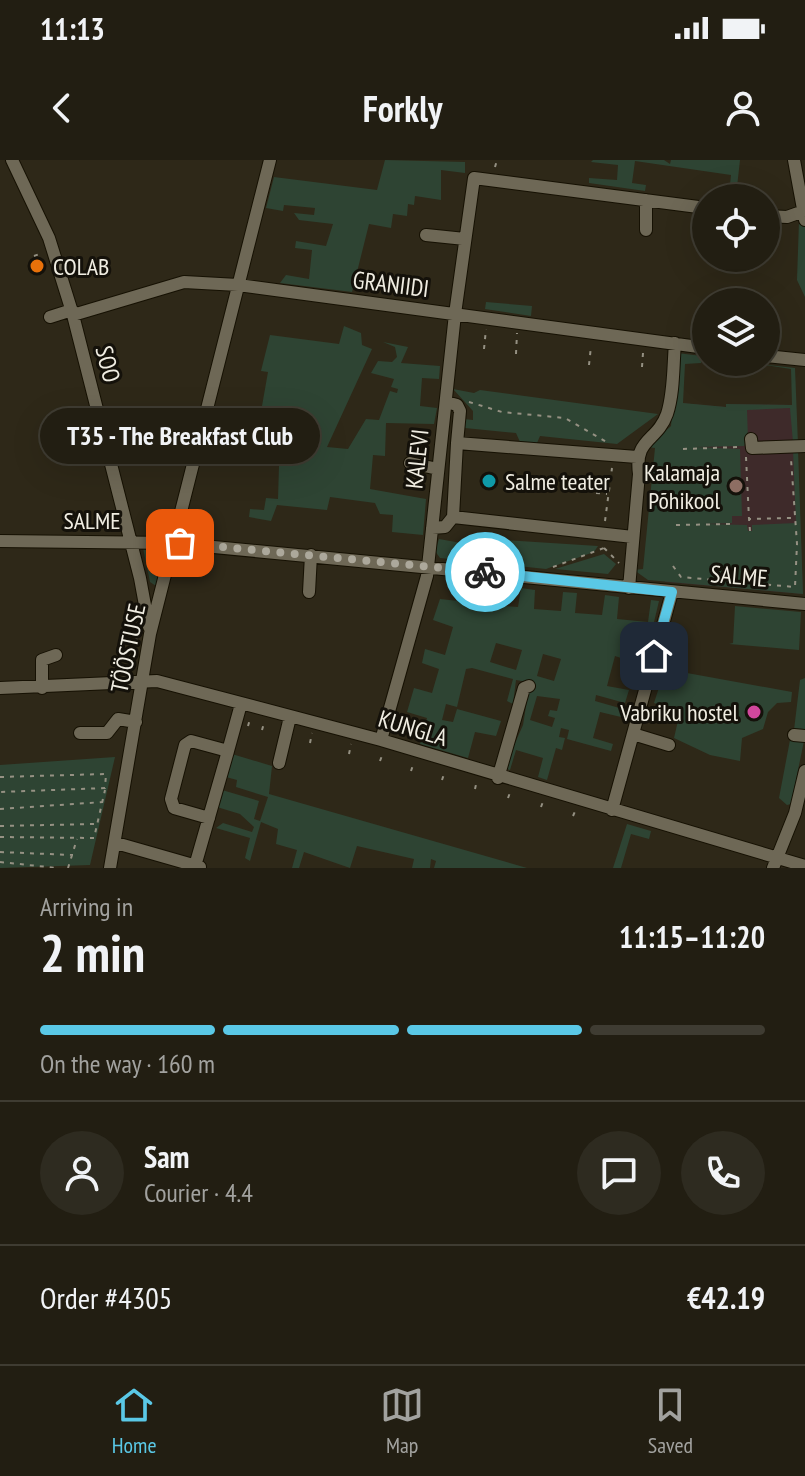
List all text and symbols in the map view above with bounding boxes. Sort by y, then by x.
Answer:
text: 11:13 [40,9,105,48]
text: Forkly [363,85,442,132]
icon: back [40,86,84,130]
icon: person [721,86,765,130]
map controls [692,184,780,376]
button: locate [692,184,780,272]
place label: COLAB [53,251,109,282]
marker: COLAB [28,257,46,275]
street label: GRANIIDI [351,264,431,304]
button: layers [692,288,780,376]
street label: SOO [89,342,127,386]
callout: T35 - The Breakfast Club [40,407,320,463]
text: T35 - The Breakfast Club [67,419,293,452]
street label: KALEVI [398,428,436,490]
place label: Kalamaja Põhikool [644,457,720,516]
place label: Salme teater [505,466,610,497]
marker: Salme teater [480,472,498,490]
marker: Kalamaja Põhikool [727,477,745,495]
street label: SALME [63,505,121,536]
pin [146,509,214,577]
icon: bag [158,521,202,565]
courier [445,532,525,612]
icon: bike [463,550,507,594]
street label: SALME [709,558,769,594]
street label: TÖÖSTUSE [103,601,153,695]
pin [620,622,688,690]
icon: home [632,634,676,678]
place label: Vabriku hostel [619,697,738,728]
street label: KUNGLA [375,703,452,753]
marker: Vabriku hostel [745,703,763,721]
text: Arriving in [40,890,133,923]
text: 11:15–11:20 [619,917,765,956]
text: 2 min [40,919,145,986]
text: On the way · 160 m [40,1047,215,1080]
button: person [40,1131,124,1215]
button: chat [577,1131,661,1215]
button: phone [681,1131,765,1215]
text: Sam [144,1137,189,1176]
text: Courier · 4.4 [144,1176,253,1209]
text: Order #4305 [40,1278,172,1317]
text: €42.19 [687,1278,765,1317]
tab: Home [112,1383,157,1459]
tab: Map [380,1383,424,1459]
tab: Saved [648,1383,693,1459]

